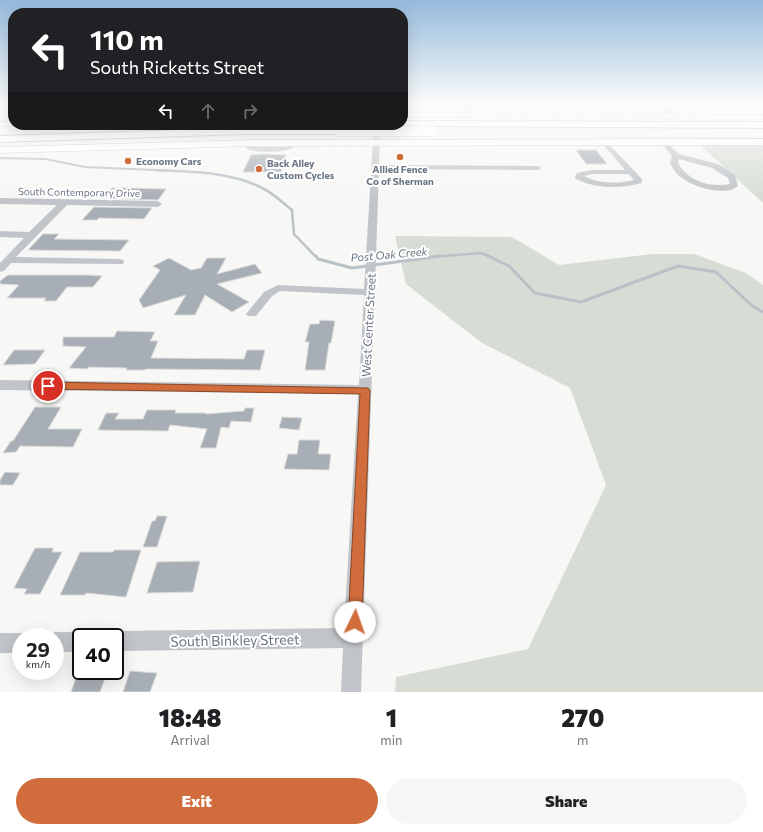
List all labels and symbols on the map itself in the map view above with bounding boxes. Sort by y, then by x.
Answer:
marker: Allied Fence Co of Sherman [395,152,405,162]
place label: Economy Cars [136,155,202,167]
marker: Economy Cars [123,156,133,166]
place label: Back Alley Custom Cycles [267,157,335,181]
place label: Allied Fence Co of Sherman [366,163,434,187]
marker: Back Alley Custom Cycles [254,164,264,174]
street label: South Contemporary Drive [18,185,140,199]
water label: Post Oak Creek [350,244,429,264]
street label: West Center Street [358,273,378,377]
pin [31,369,65,403]
position arrow [334,601,376,643]
speed limit sign: 40 [72,628,124,680]
street label: South Binkley Street [170,630,300,650]

